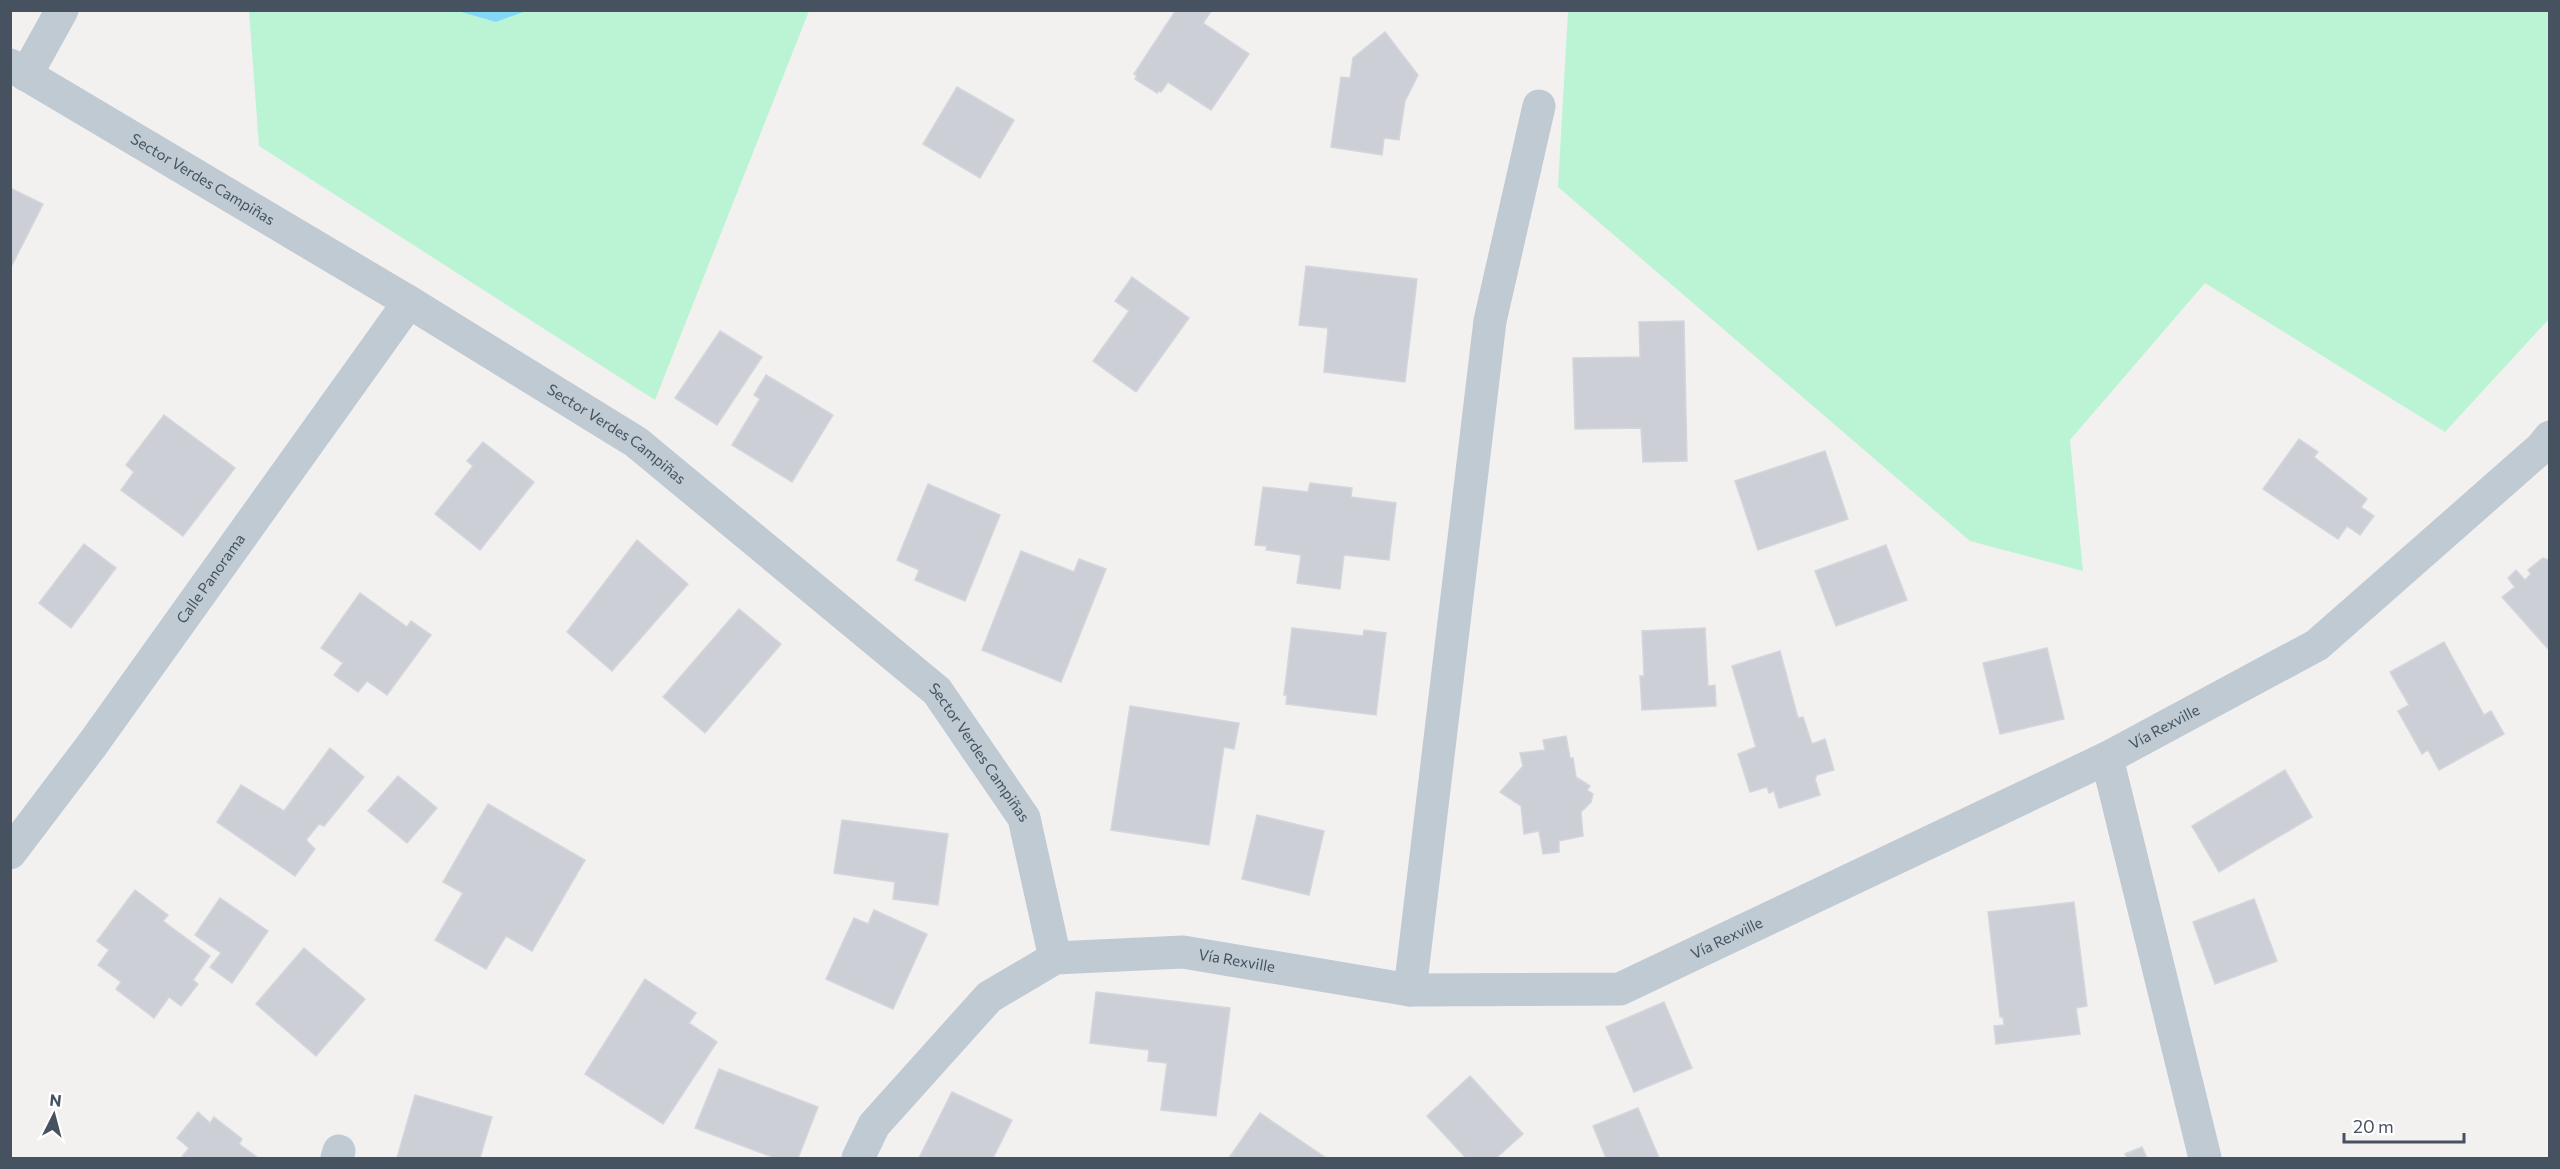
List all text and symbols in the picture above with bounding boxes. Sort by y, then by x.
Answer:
street label: Sector Verdes Campiñas [128,129,279,228]
street label: Sector Verdes Campiñas [544,379,690,487]
street label: Calle Panorama [172,530,248,627]
street label: Sector Verdes Campiñas [926,678,1034,825]
street label: Vía Rexville [2126,700,2202,752]
street label: Vía Rexville [1688,913,1765,962]
street label: Vía Rexville [1197,945,1277,975]
north arrow [24,1085,84,1145]
text: N [49,1090,63,1110]
scale bar [2344,1106,2464,1144]
text: 20 m [2353,1115,2394,1137]

